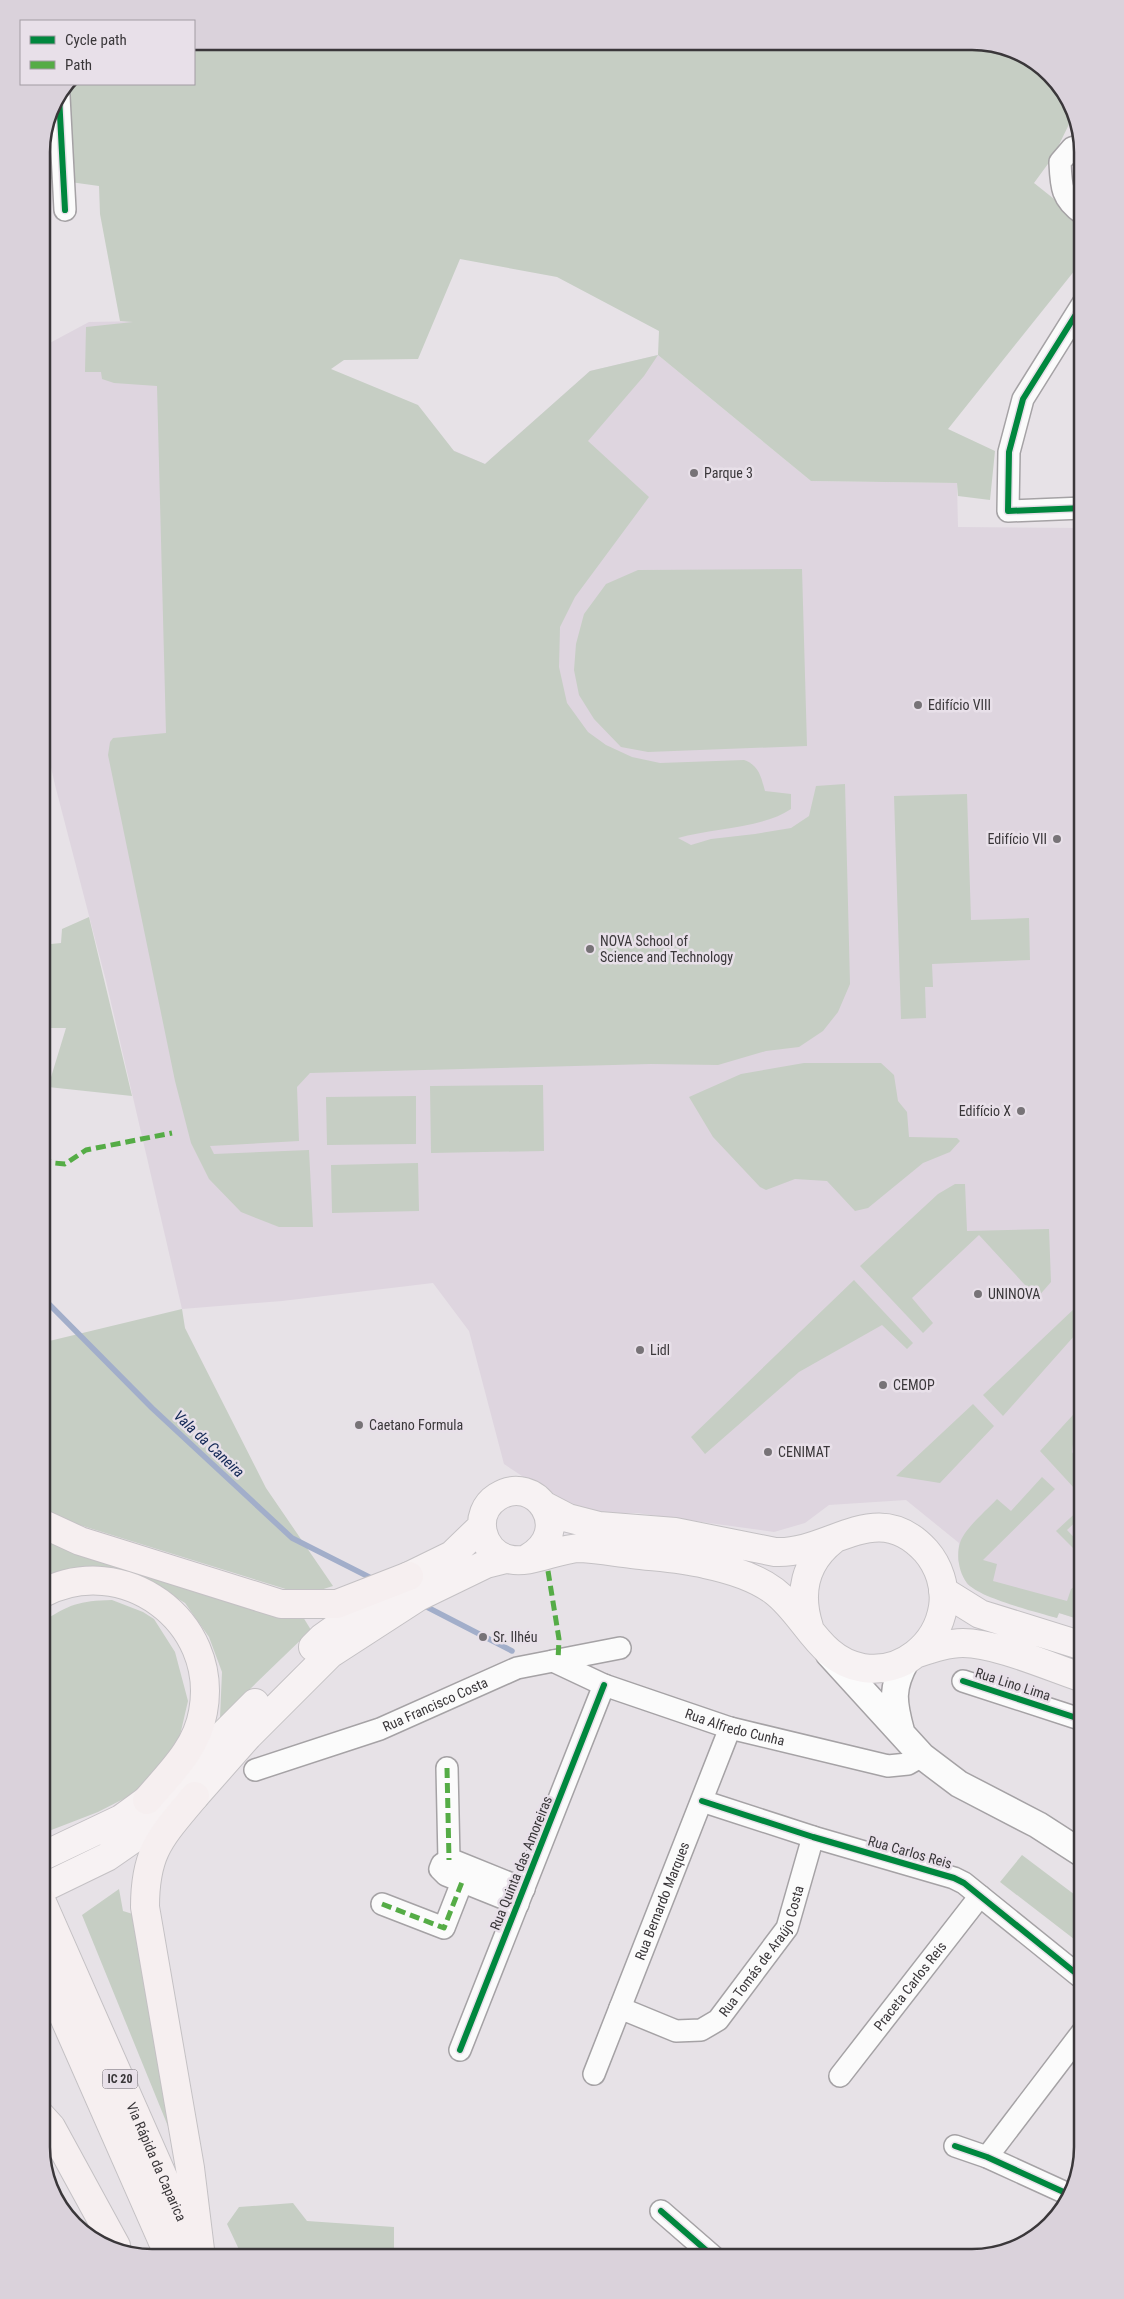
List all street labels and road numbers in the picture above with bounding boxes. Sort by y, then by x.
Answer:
street label: Rua Lino Lima [973,1664,1053,1704]
street label: Rua Francisco Costa [380,1674,490,1735]
street label: Rua Alfredo Cunha [683,1705,786,1749]
street label: Rua Quinta das Amoreiras [487,1794,555,1932]
street label: Rua Carlos Reis [866,1832,954,1872]
street label: Rua Bernardo Marques [632,1839,692,1962]
street label: Rua Tomás de Araújo Costa [716,1884,807,2020]
street label: Praceta Carlos Reis [871,1938,949,2034]
road number: IC 20 [102,2070,138,2088]
street label: Via Rápida da Caparica [123,2100,190,2224]

